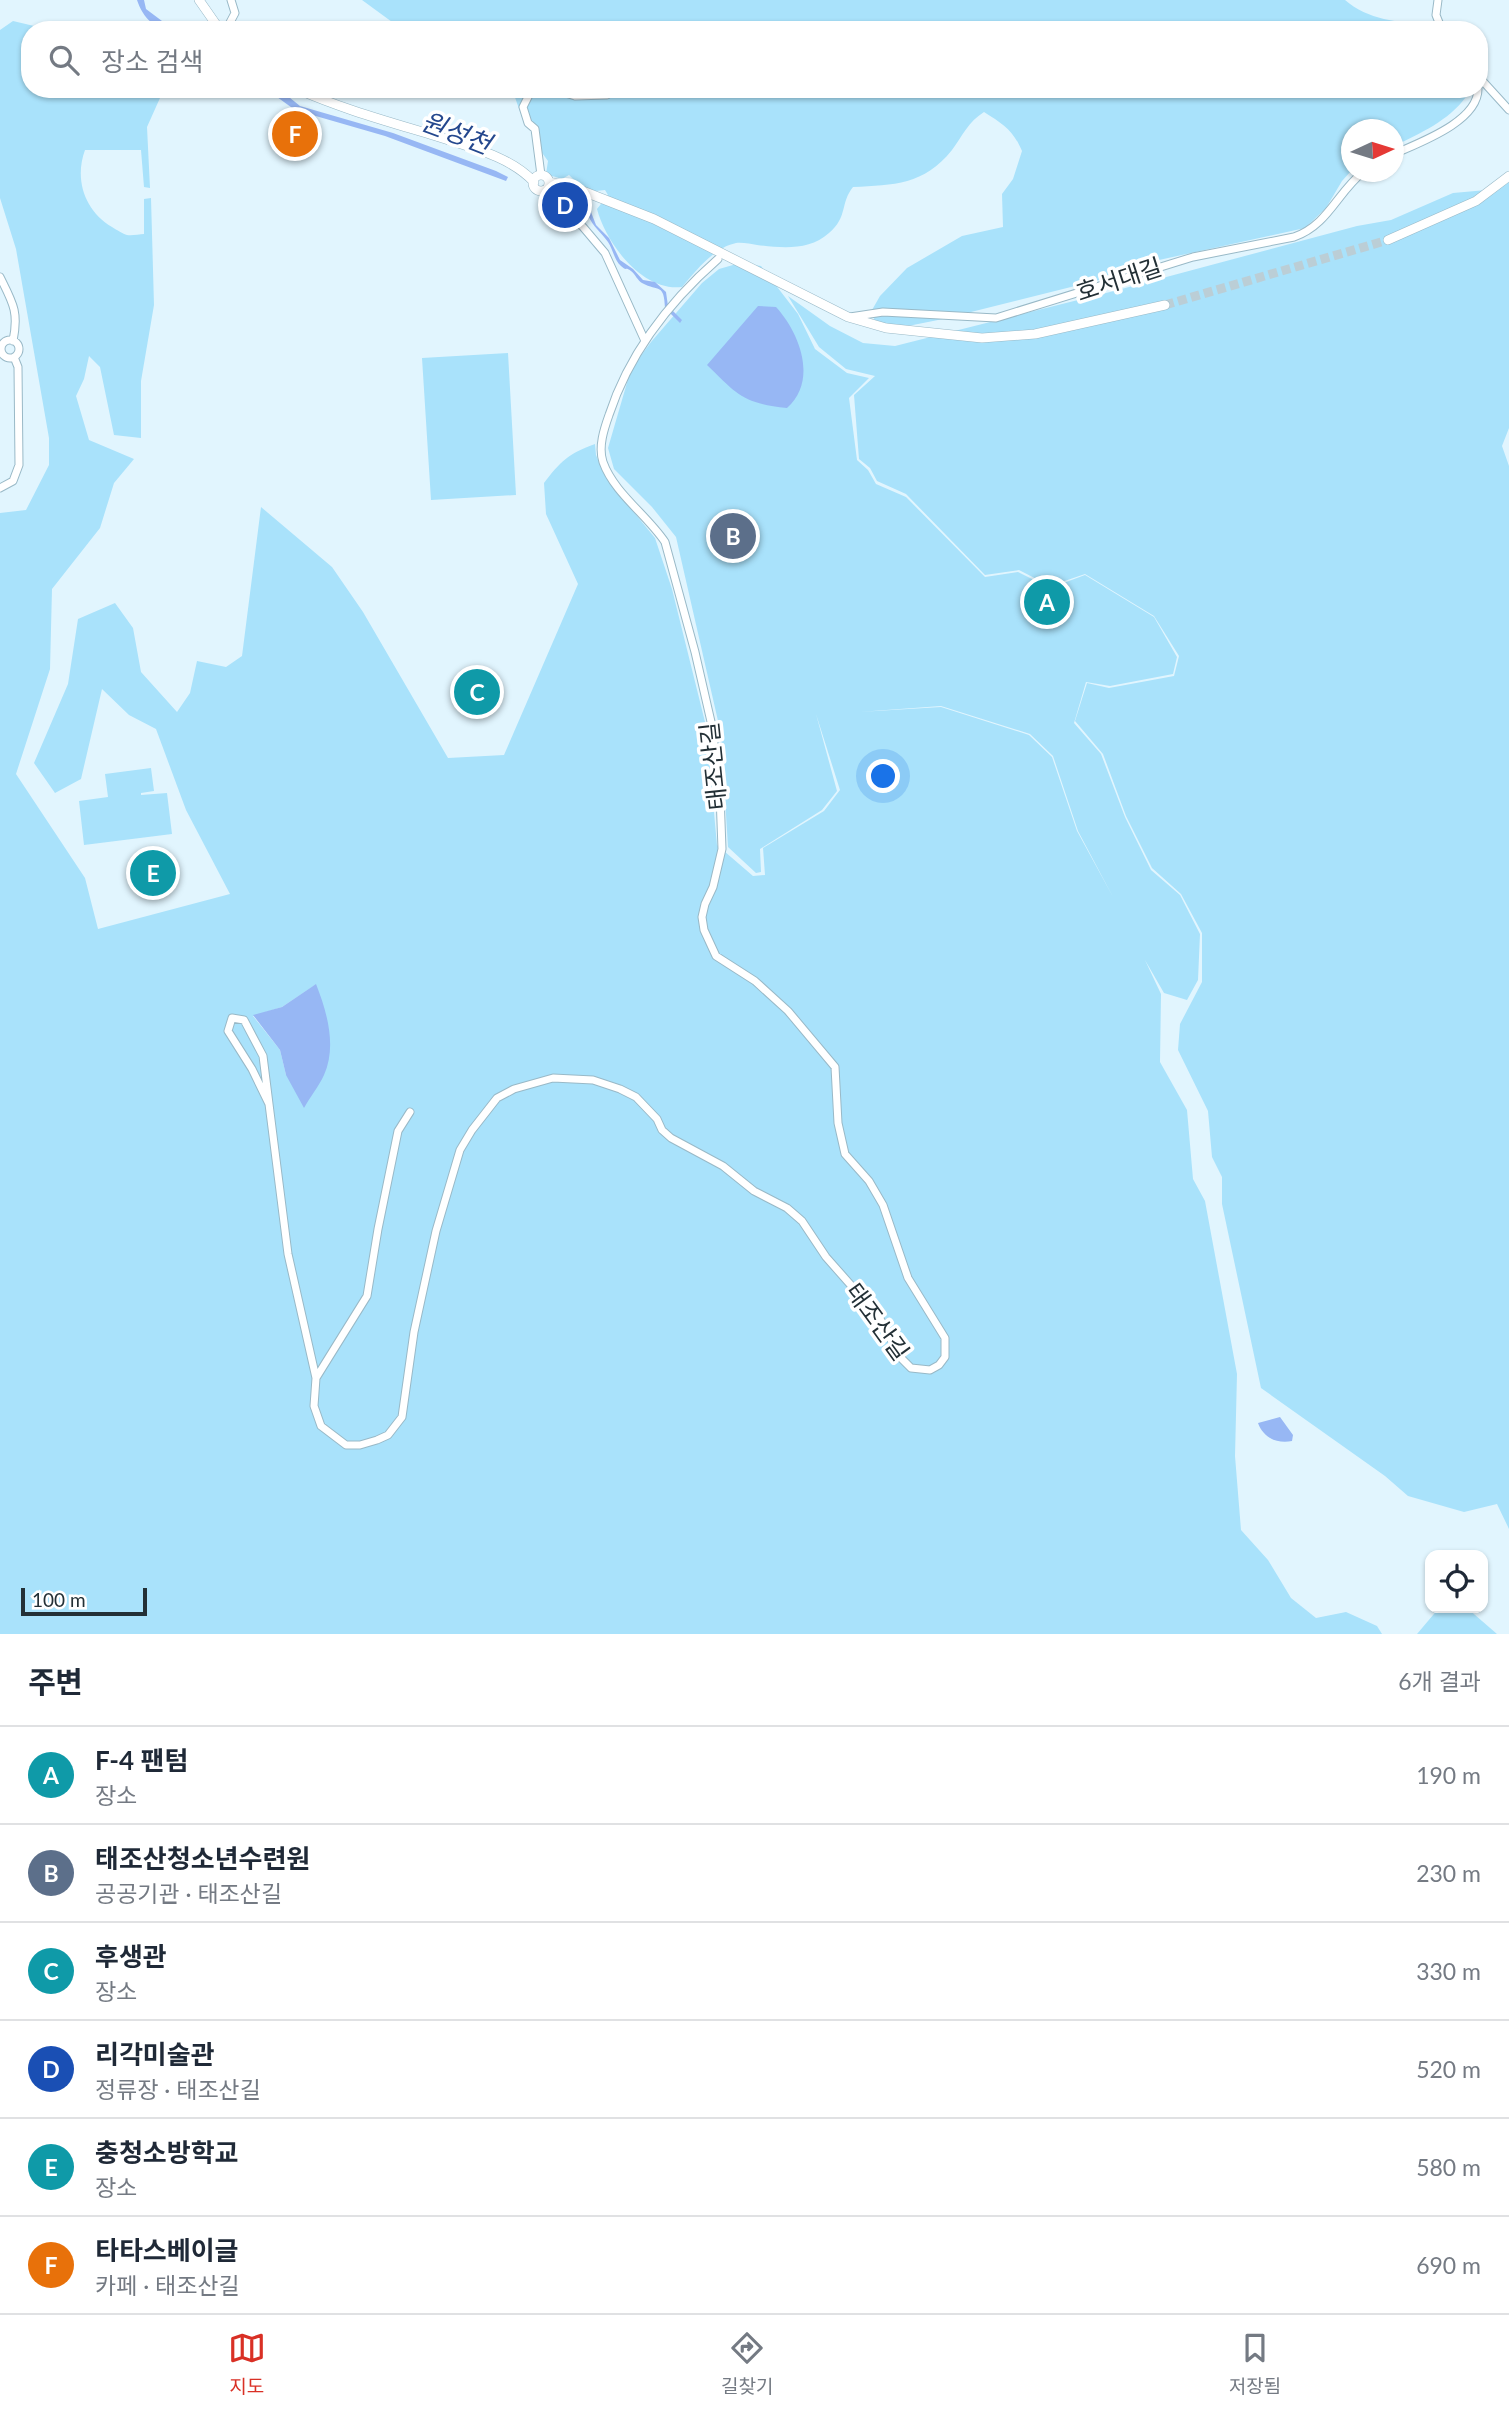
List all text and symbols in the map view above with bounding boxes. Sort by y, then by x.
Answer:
search box [21,21,1488,98]
icon: search [45,41,83,79]
text: 장소 검색 [101,45,203,77]
water label: 원성천 [417,104,498,161]
pin: F [272,108,318,160]
north arrow [1341,119,1404,182]
pin: D [542,179,588,231]
street label: 호서대길 [1072,251,1165,306]
pin: B [710,510,756,562]
pin: A [1024,576,1070,628]
pin: C [454,666,500,718]
street label: 태조산길 [693,721,732,812]
your location [866,759,900,793]
pin: E [130,847,176,899]
street label: 태조산길 [841,1277,916,1365]
map controls [1425,1550,1488,1613]
button: locate [1425,1550,1488,1613]
scale bar [21,1585,147,1617]
text: 100 m [32,1588,86,1611]
text: 주변 [28,1663,83,1699]
text: 6개 결과 [1398,1667,1481,1695]
text: F-4 팬텀 [95,1744,188,1776]
text: A [43,1761,59,1789]
text: 190 m [1416,1761,1481,1789]
text: 장소 [95,1781,137,1809]
text: 태조산청소년수련원 [95,1842,310,1874]
text: B [43,1859,59,1887]
text: 230 m [1416,1859,1481,1887]
text: 공공기관 · 태조산길 [95,1879,282,1907]
text: 후생관 [95,1940,167,1972]
text: C [43,1957,59,1985]
text: 330 m [1416,1957,1481,1985]
text: 장소 [95,1977,137,2005]
text: 리각미술관 [95,2038,215,2070]
text: D [42,2055,60,2083]
text: 520 m [1416,2055,1481,2083]
text: 정류장 · 태조산길 [95,2075,261,2103]
text: 충청소방학교 [95,2136,239,2168]
text: E [44,2153,58,2181]
text: 580 m [1416,2153,1481,2181]
text: 장소 [95,2173,137,2201]
text: 타타스베이글 [95,2234,239,2266]
text: F [44,2251,58,2279]
text: 690 m [1416,2251,1481,2279]
text: 카페 · 태조산길 [95,2271,240,2299]
tab: 지도 [228,2329,266,2398]
tab: 길찾기 [721,2329,773,2398]
tab: 저장됨 [1229,2329,1281,2398]

